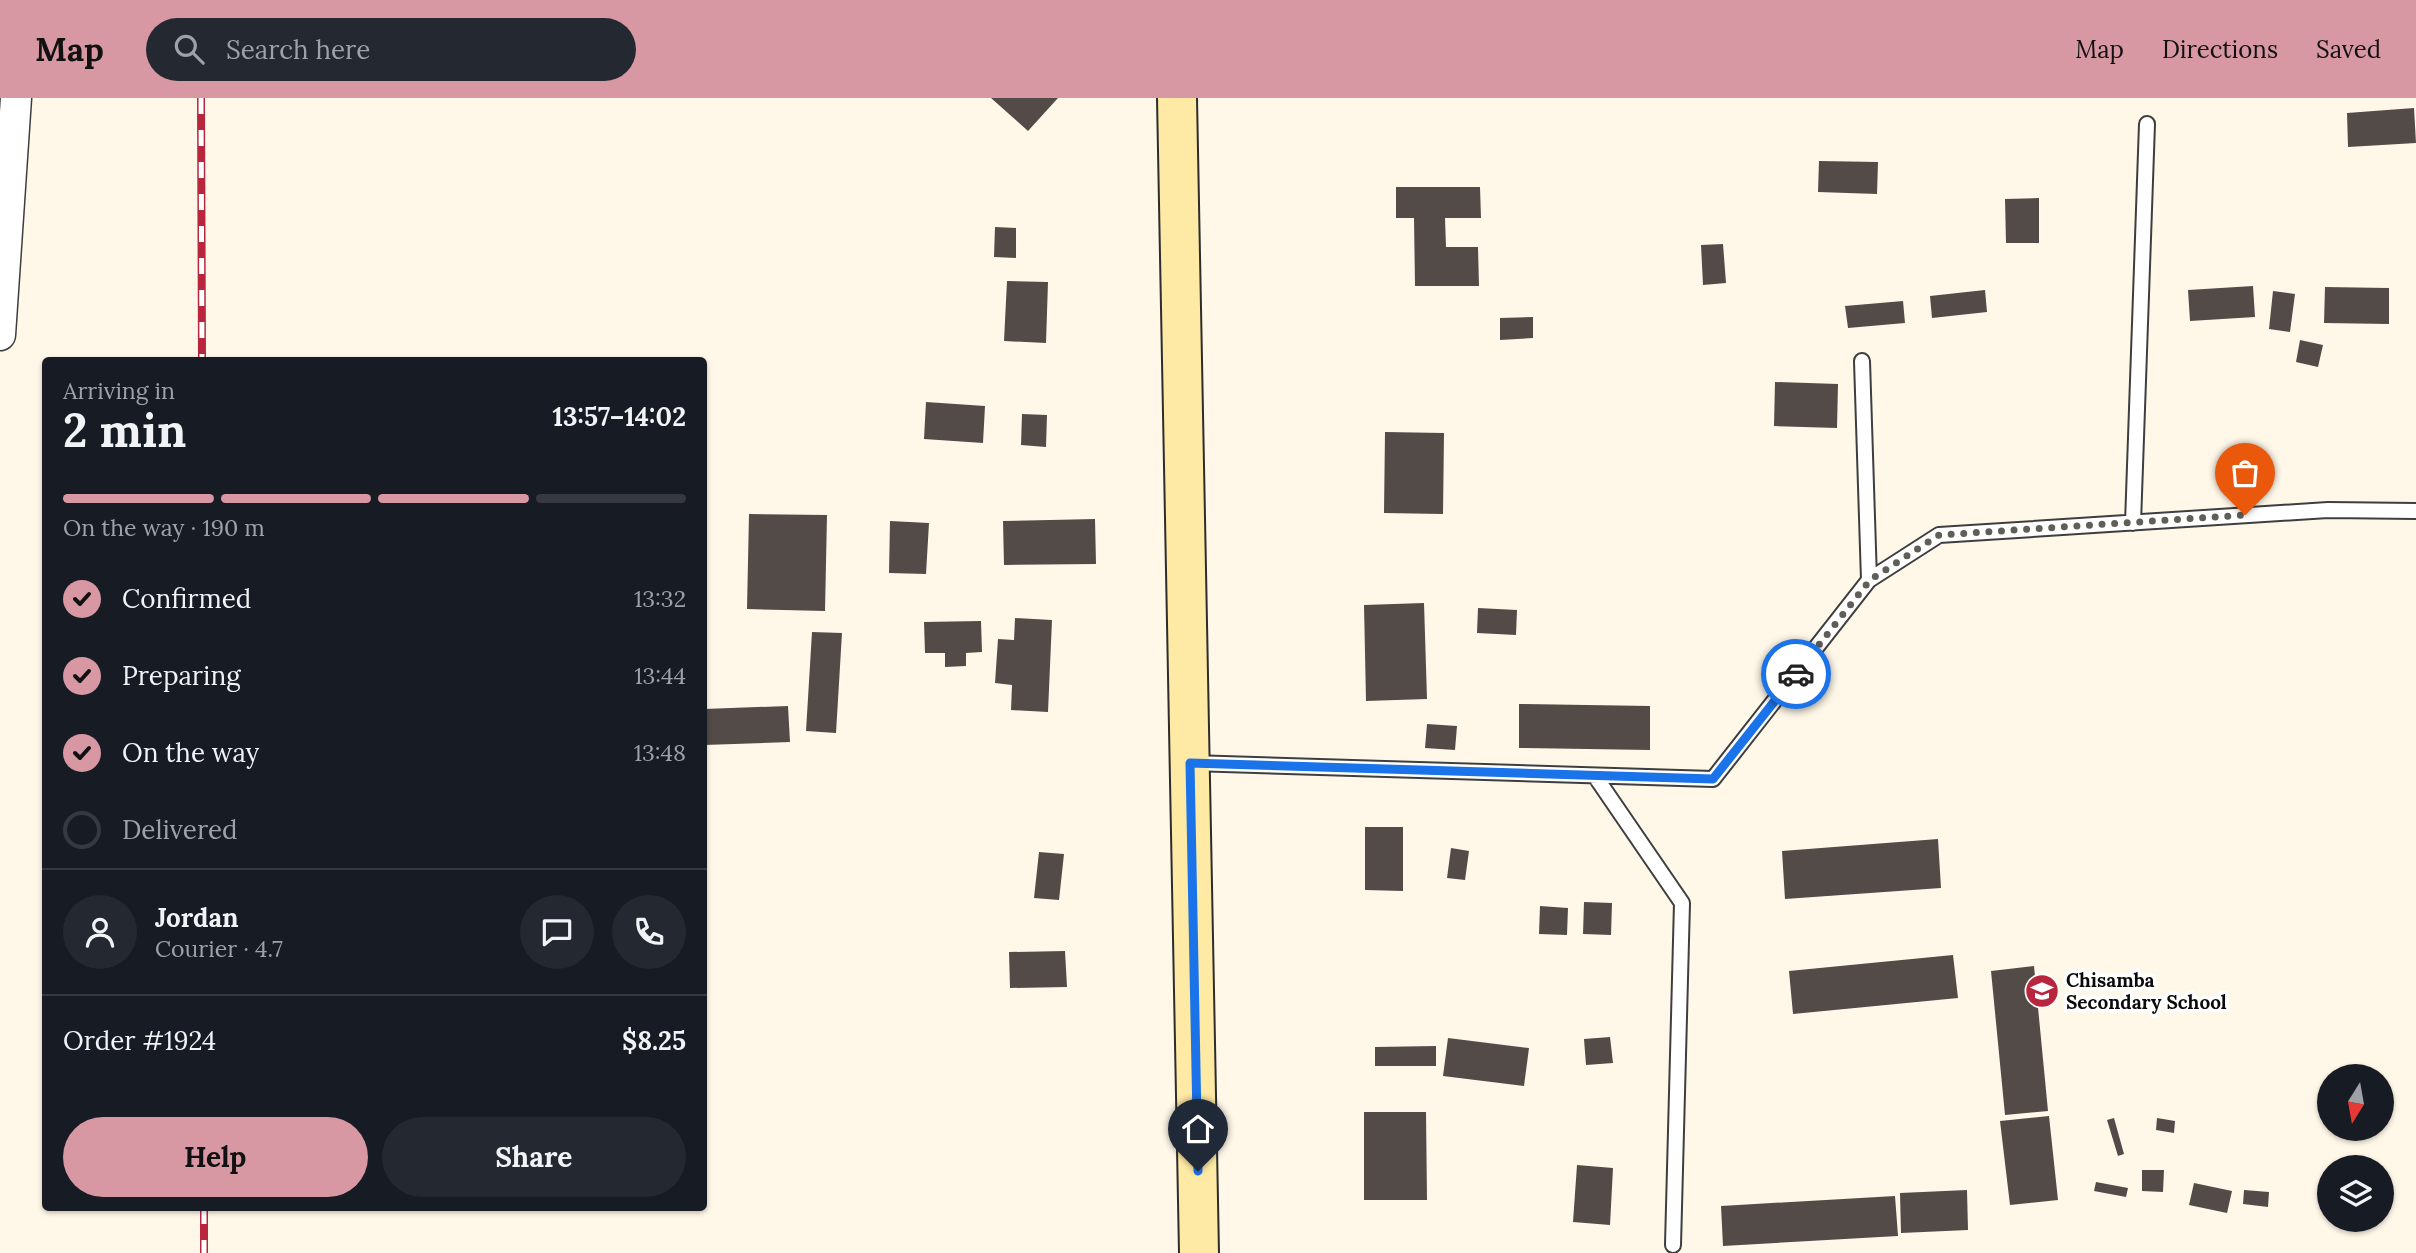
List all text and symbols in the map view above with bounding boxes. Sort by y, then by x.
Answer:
search box [146,18,636,81]
text: Map [35,28,104,70]
icon: search [170,30,208,68]
text: Search here [226,33,370,66]
text: Map [2075,34,2124,65]
text: Directions [2162,34,2278,65]
text: Saved [2316,34,2381,65]
text: Arriving in [63,376,175,405]
text: 13:57–14:02 [552,400,686,433]
text: 2 min [63,401,186,460]
pin [2215,443,2275,515]
icon: bag [2226,454,2264,492]
text: On the way · 190 m [63,513,265,542]
icon: check [63,580,101,618]
text: Confirmed [122,582,251,615]
text: 13:32 [634,584,686,613]
courier [1761,639,1831,709]
icon: car [1777,655,1815,693]
icon: check [63,657,101,695]
text: Preparing [122,659,241,692]
text: 13:44 [634,661,686,690]
icon: check [63,734,101,772]
text: On the way [122,736,259,769]
text: 13:48 [634,738,686,767]
text: Delivered [122,813,238,846]
button: person [63,895,137,969]
button: chat [520,895,594,969]
button: phone [612,895,686,969]
text: Jordan [155,901,239,934]
text: Courier · 4.7 [155,934,283,963]
place label: Chisamba Secondary School [2066,968,2227,1014]
school or university icon: Chisamba Secondary School [2023,972,2061,1010]
text: Order #1924 [63,1024,216,1057]
text: $8.25 [622,1024,686,1057]
north arrow [2317,1064,2394,1141]
map controls [2317,1064,2394,1232]
pin [1168,1099,1228,1171]
icon: home [1179,1110,1217,1148]
button: Help [63,1117,368,1197]
button: Share [382,1117,686,1197]
button: layers [2317,1155,2394,1232]

